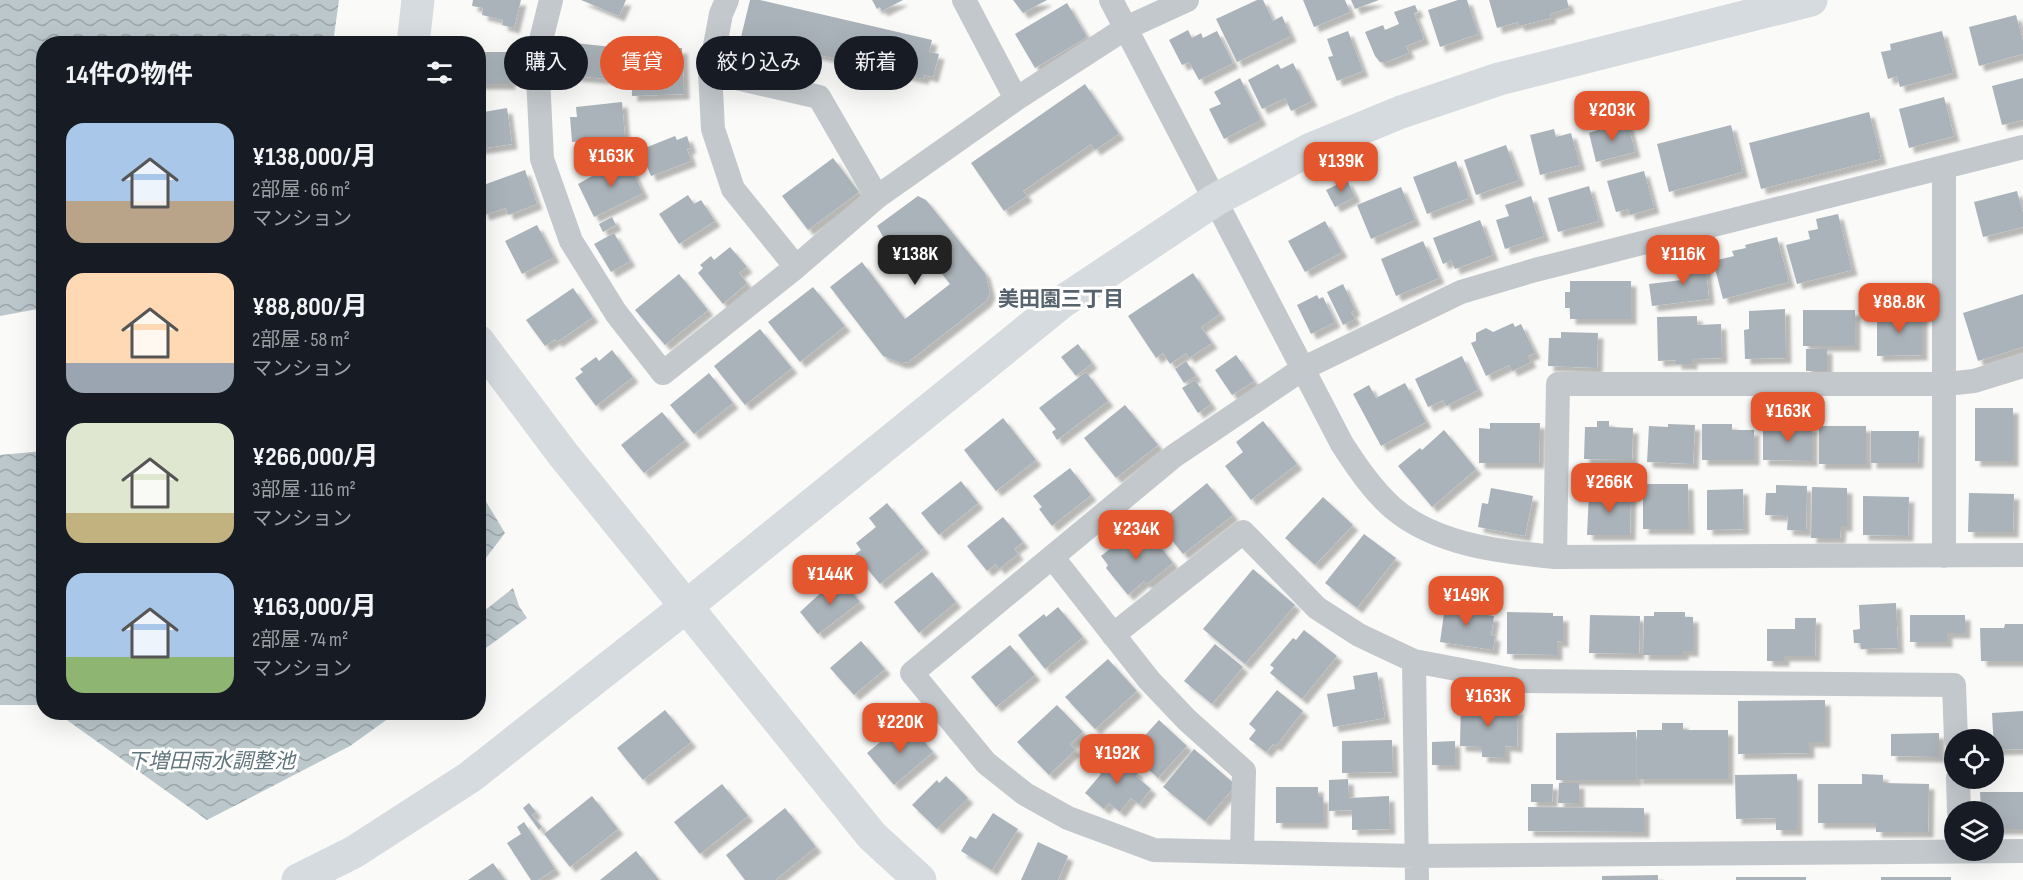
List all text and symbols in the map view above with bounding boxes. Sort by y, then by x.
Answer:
chip: 購入 [504,36,588,90]
chip: 賃貸 [600,36,684,90]
chip: 絞り込み [696,36,822,90]
chip: 新着 [834,36,918,90]
icon: filters [423,56,456,89]
text: 14件の物件 [66,60,193,91]
pin: ¥203K [1570,91,1654,142]
text: ¥203K [1588,98,1636,122]
pin: ¥163K [569,137,653,188]
text: ¥138,000/月 [252,142,377,173]
pin: ¥139K [1299,142,1383,193]
text: ¥163K [588,144,634,168]
icon: home [114,147,186,219]
text: ¥139K [1318,149,1364,173]
text: 2部屋 · 66 m² [252,178,350,202]
text: マンション [252,207,352,231]
pin: ¥138K [873,235,957,286]
pin: ¥116K [1641,235,1725,286]
text: ¥138K [892,242,938,266]
text: ¥116K [1660,242,1706,266]
pin: ¥88.8K [1850,283,1948,334]
district label: 美田園三丁目 [998,287,1124,312]
text: ¥88.8K [1873,290,1925,314]
text: ¥88,800/月 [252,292,368,323]
icon: home [114,297,186,369]
text: 2部屋 · 58 m² [252,328,350,352]
text: マンション [252,357,352,381]
pin: ¥163K [1746,392,1830,443]
text: ¥163K [1765,399,1811,423]
text: ¥266,000/月 [252,442,378,473]
icon: home [114,447,186,519]
pin: ¥266K [1567,463,1651,514]
text: ¥266K [1585,470,1633,494]
text: 3部屋 · 116 m² [252,478,356,502]
text: マンション [252,507,352,531]
pin: ¥234K [1094,510,1178,561]
text: ¥234K [1112,517,1160,541]
pin: ¥144K [788,555,872,606]
text: ¥144K [807,562,853,586]
pin: ¥149K [1424,576,1508,627]
text: ¥149K [1443,583,1489,607]
text: ¥163,000/月 [252,592,377,623]
icon: home [114,597,186,669]
text: 2部屋 · 74 m² [252,628,348,652]
text: マンション [252,657,352,681]
pin: ¥163K [1446,677,1530,728]
text: ¥163K [1465,684,1511,708]
pin: ¥220K [858,703,942,754]
text: ¥220K [876,710,924,734]
map controls [1944,729,2004,861]
button: locate [1944,729,2004,789]
pin: ¥192K [1075,734,1159,785]
text: ¥192K [1094,741,1140,765]
water label: 下増田雨水調整池 [127,749,297,774]
button: layers [1944,801,2004,861]

